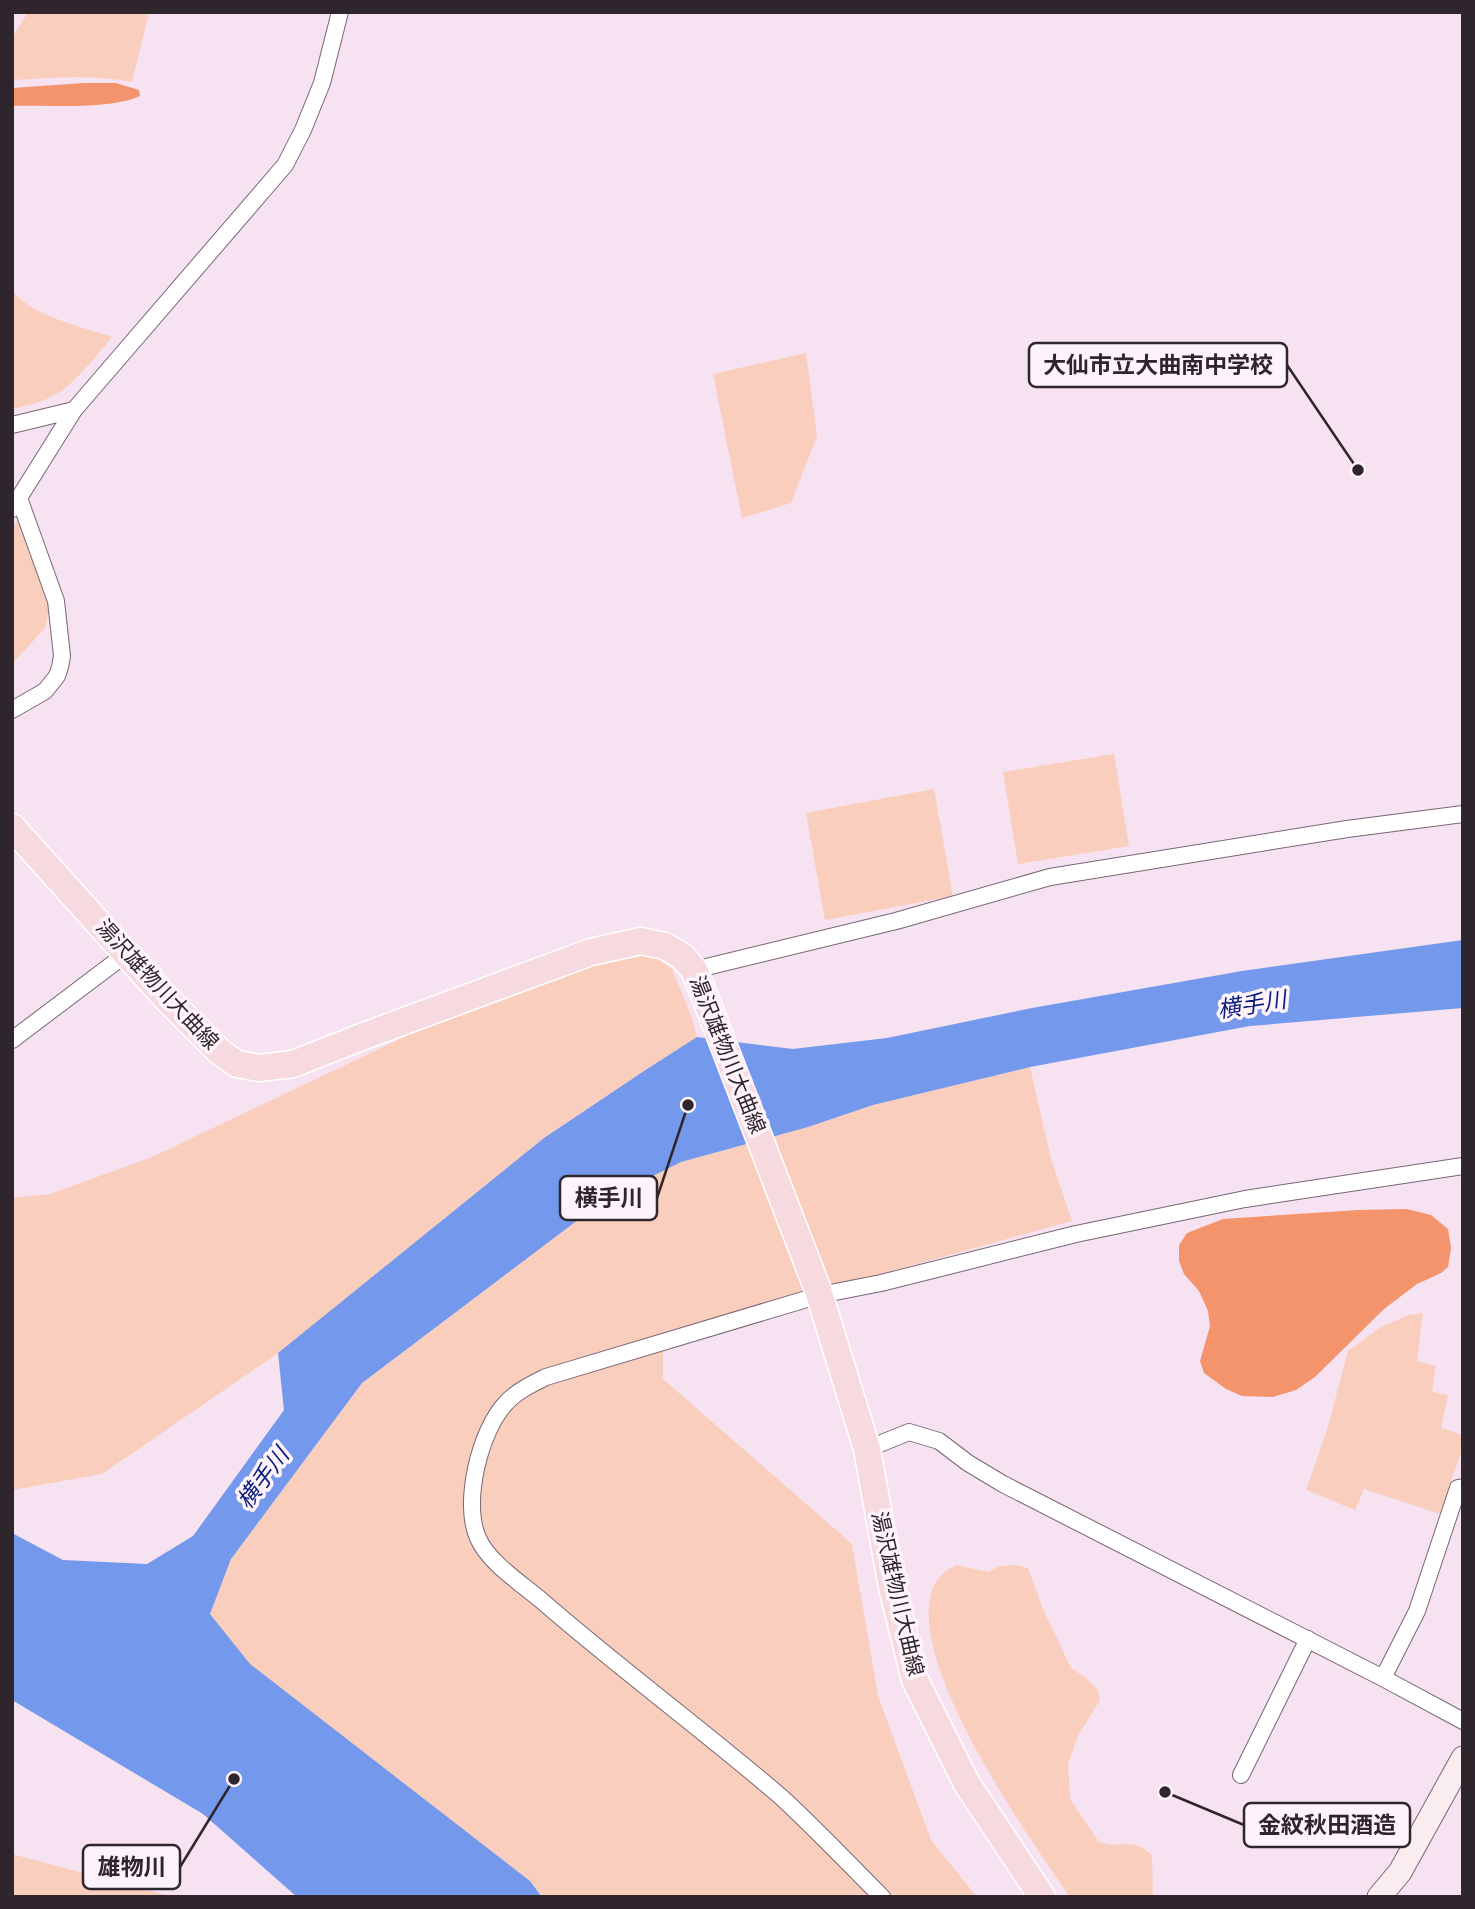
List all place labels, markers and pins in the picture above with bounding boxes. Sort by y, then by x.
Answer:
callout: 大仙市立大曲南中学校 [1029,343,1287,387]
callout: 横手川 [560,1176,657,1220]
callout: 金紋秋田酒造 [1244,1803,1410,1847]
callout: 雄物川 [83,1845,180,1889]

